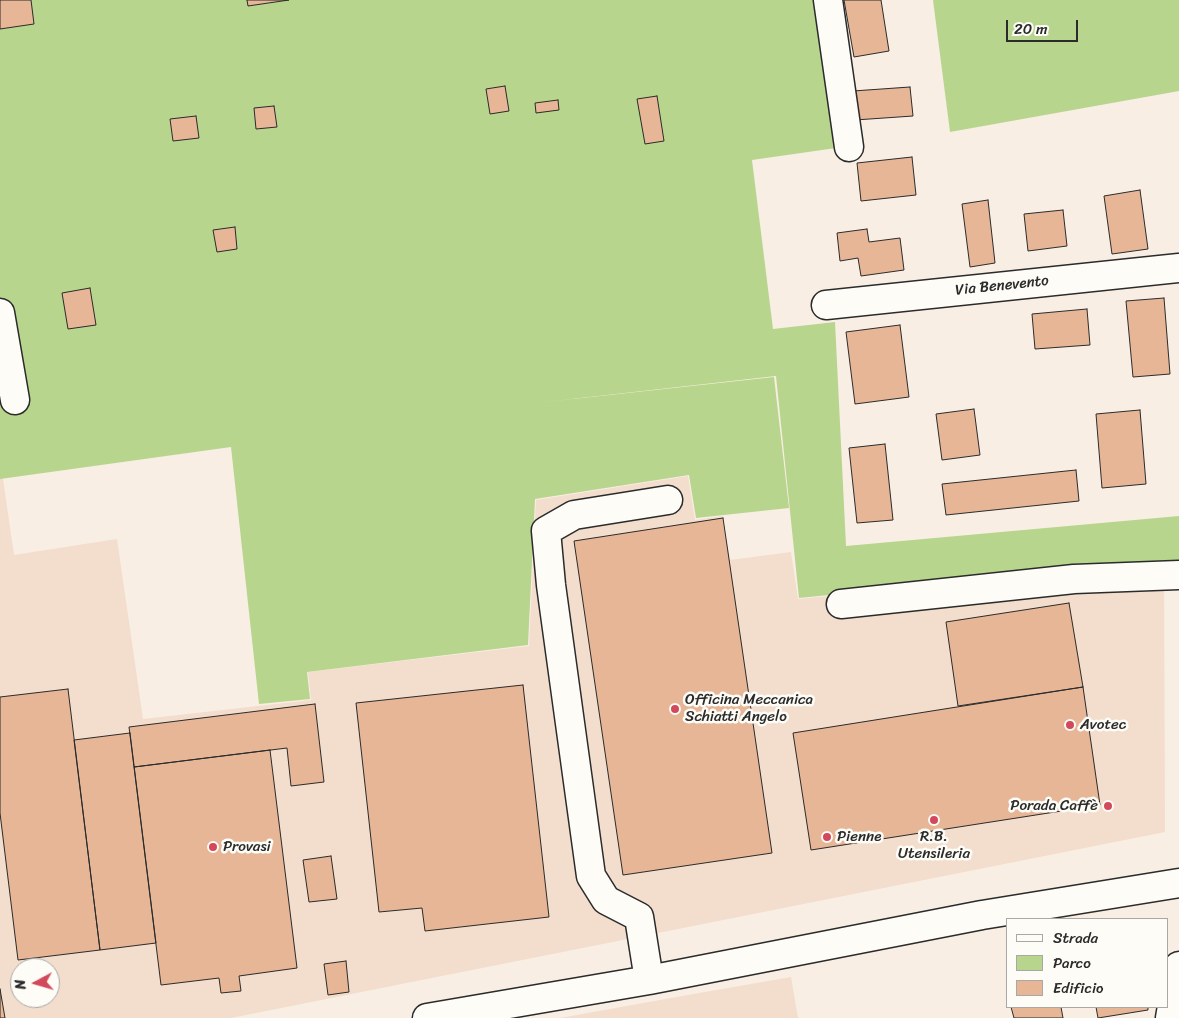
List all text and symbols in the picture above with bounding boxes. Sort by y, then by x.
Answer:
scale bar [1009,10,1082,42]
text: 20 m [1014,16,1048,42]
street label: Via Benevento [954,272,1050,300]
place label: Officina Meccanica Schiatti Angelo [685,691,813,726]
marker: Officina Meccanica Schiatti Angelo [669,703,681,715]
place label: Avotec [1080,716,1126,734]
marker: Avotec [1064,719,1076,731]
place label: Porada Caffè [1010,797,1098,815]
marker: Porada Caffè [1102,800,1114,812]
marker: R.B. Utensileria [928,814,940,826]
place label: Pienne [837,828,881,846]
place label: R.B. Utensileria [898,828,970,863]
marker: Pienne [821,831,833,843]
place label: Provasi [223,838,271,856]
marker: Provasi [207,841,219,853]
legend [1006,918,1169,1008]
text: Strada [1053,925,1098,951]
text: Parco [1053,950,1091,976]
north arrow [10,958,60,1008]
text: Edificio [1053,975,1104,1001]
text: N [8,978,34,991]

